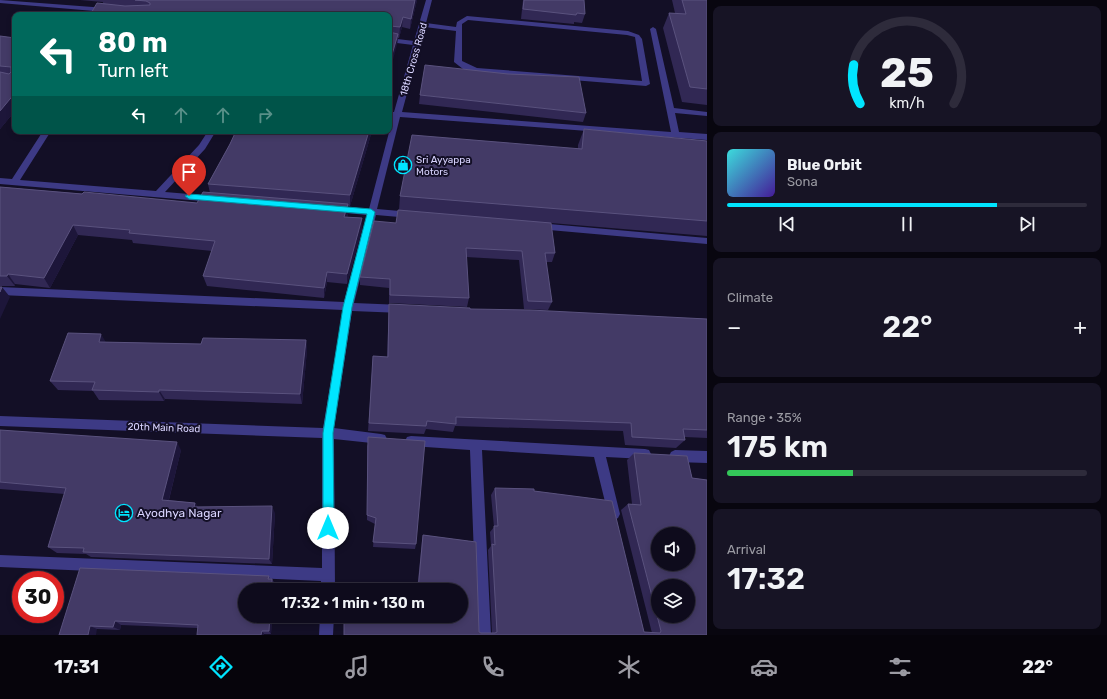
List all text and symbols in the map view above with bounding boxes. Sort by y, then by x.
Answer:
street label: 18th Cross Road [398,21,430,97]
text: 80 m [98,26,168,59]
icon: left [32,28,84,80]
text: 25 [880,48,934,97]
text: Turn left [98,60,168,82]
text: km/h [889,94,925,111]
icon: left [128,104,150,126]
icon: ahead [170,104,192,126]
icon: ahead [212,104,234,126]
icon: right [254,104,276,126]
place label: Sri Ayyappa Motors [416,154,471,178]
pin [172,155,206,196]
shop icon: Sri Ayyappa Motors [393,155,413,175]
text: Blue Orbit [787,156,862,174]
icon: arrive [178,161,200,183]
text: Sona [787,174,818,189]
icon: previous [776,213,798,235]
icon: pause [896,213,918,235]
icon: next [1016,213,1038,235]
text: Climate [727,290,773,305]
text: 22° [882,309,932,345]
text: − [727,314,741,341]
text: + [1073,314,1087,341]
text: Range · 35% [727,410,802,425]
street label: 20th Main Road [127,421,201,435]
text: 175 km [727,429,828,465]
hotel icon: Ayodhya Nagar [114,503,134,523]
place label: Ayodhya Nagar [137,506,222,520]
position arrow [307,507,349,549]
map controls [651,527,695,623]
button: sound [651,527,695,571]
text: Arrival [727,542,766,557]
text: 17:32 [727,561,805,597]
speed limit sign: 30 [12,571,64,623]
button: layers [651,579,695,623]
text: 17:32 · 1 min · 130 m [281,594,425,612]
icon: directions [207,653,235,681]
icon: music [343,653,371,681]
icon: phone [479,653,507,681]
icon: climate [615,653,643,681]
icon: car [750,653,778,681]
icon: filters [886,653,914,681]
text: 17:31 [54,656,99,678]
text: 22° [1022,656,1053,678]

